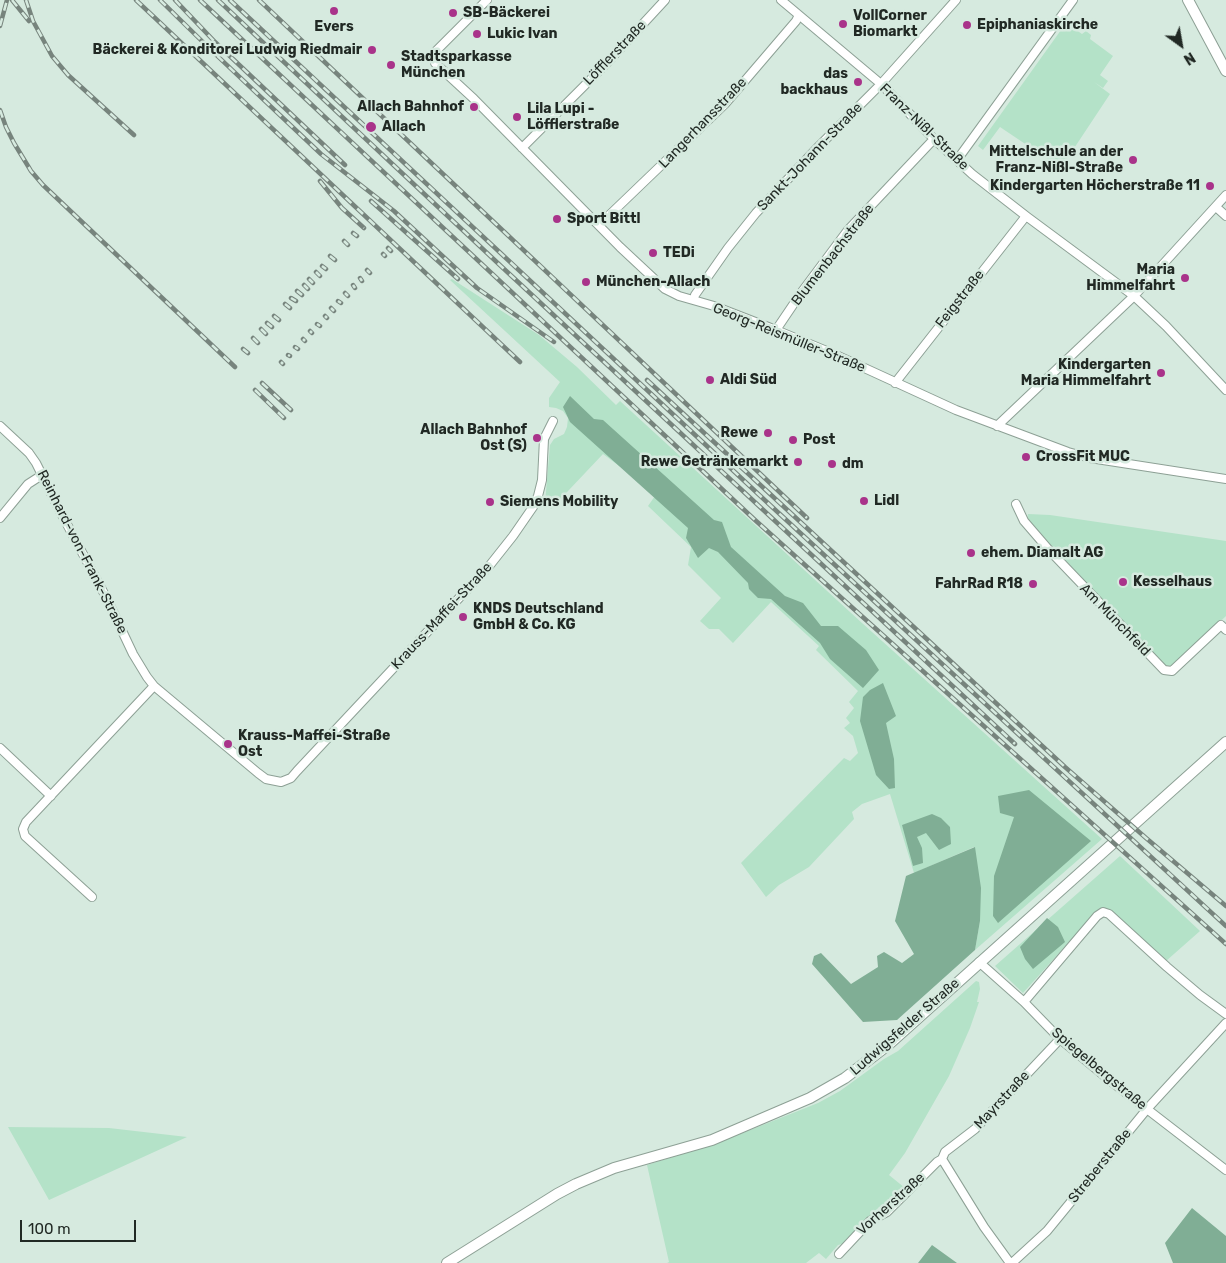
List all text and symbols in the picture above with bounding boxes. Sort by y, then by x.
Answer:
marker: Evers [328,5,340,17]
place label: SB-Bäckerei [463,5,550,21]
marker: SB-Bäckerei [447,7,459,19]
place label: VollCorner Biomarkt [853,8,927,40]
street label: Löfflerstraße [580,17,650,89]
place label: Epiphaniaskirche [977,17,1098,33]
marker: VollCorner Biomarkt [837,18,849,30]
place label: Evers [314,19,354,35]
marker: Epiphaniaskirche [961,19,973,31]
north arrow [1156,20,1206,70]
place label: Lukic Ivan [487,26,557,42]
marker: Lukic Ivan [471,28,483,40]
place label: Bäckerei & Konditorei Ludwig Riedmair [93,42,362,58]
marker: Bäckerei & Konditorei Ludwig Riedmair [366,44,378,56]
text: N [1180,48,1198,68]
place label: Stadtsparkasse München [401,49,512,82]
marker: Stadtsparkasse München [385,59,397,71]
place label: das backhaus [780,66,848,98]
street label: Langerhansstraße [656,74,750,172]
marker: das backhaus [852,76,864,88]
street label: Franz-Nißl-Straße [876,80,972,174]
place label: Allach Bahnhof [357,99,464,115]
street label: Sankt-Johann-Straße [754,99,866,215]
marker: Allach Bahnhof [468,101,480,113]
place label: Lila Lupi - Löfflerstraße [527,101,619,134]
marker: Lila Lupi - Löfflerstraße [511,111,523,123]
place label: Allach [382,119,426,135]
marker: Allach [364,120,378,134]
place label: Mittelschule an der Franz-Nißl-Straße [989,144,1123,176]
marker: Mittelschule an der Franz-Nißl-Straße [1127,154,1139,166]
place label: Kindergarten Höcherstraße 11 [990,178,1200,194]
marker: Kindergarten Höcherstraße 11 [1204,180,1216,192]
street label: Blumenbachstraße [788,201,878,309]
place label: Sport Bittl [567,211,640,227]
marker: Sport Bittl [551,213,563,225]
place label: TEDi [663,245,695,261]
marker: TEDi [647,247,659,259]
place label: Maria Himmelfahrt [1086,262,1175,294]
street label: Feigstraße [932,267,988,331]
marker: Maria Himmelfahrt [1179,272,1191,284]
place label: München-Allach [596,274,710,290]
marker: München-Allach [580,276,592,288]
street label: Georg-Reismüller-Straße [710,300,868,376]
place label: Kindergarten Maria Himmelfahrt [1021,357,1151,390]
marker: Kindergarten Maria Himmelfahrt [1155,367,1167,379]
place label: Aldi Süd [720,372,777,388]
marker: Aldi Süd [704,374,716,386]
place label: Allach Bahnhof Ost (S) [420,422,527,454]
place label: Rewe [720,425,758,441]
marker: Rewe [762,427,774,439]
marker: Allach Bahnhof Ost (S) [531,432,543,444]
place label: Post [803,432,835,448]
marker: Post [787,434,799,446]
place label: CrossFit MUC [1036,449,1130,465]
marker: CrossFit MUC [1020,451,1032,463]
place label: Rewe Getränkemarkt [641,454,788,470]
marker: Rewe Getränkemarkt [792,456,804,468]
place label: dm [842,456,864,472]
marker: dm [826,458,838,470]
street label: Reinhard-von-Frank-Straße [33,467,131,637]
place label: Lidl [874,493,899,509]
place label: Siemens Mobility [500,494,618,510]
marker: Lidl [858,495,870,507]
marker: Siemens Mobility [484,496,496,508]
place label: ehem. Diamalt AG [981,545,1103,561]
marker: ehem. Diamalt AG [965,547,977,559]
street label: Krauss-Maffei-Straße [388,559,496,673]
place label: Kesselhaus [1133,574,1212,590]
place label: FahrRad R18 [935,576,1023,592]
marker: Kesselhaus [1117,576,1129,588]
marker: FahrRad R18 [1027,578,1039,590]
street label: Am Münchfeld [1076,580,1154,660]
place label: KNDS Deutschland GmbH & Co. KG [473,601,604,634]
marker: KNDS Deutschland GmbH & Co. KG [457,611,469,623]
place label: Krauss-Maffei-Straße Ost [238,728,390,760]
marker: Krauss-Maffei-Straße Ost [222,738,234,750]
street label: Ludwigsfelder Straße [847,975,963,1079]
street label: Spiegelbergstraße [1048,1024,1150,1114]
street label: Mayrstraße [971,1067,1033,1133]
street label: Streberstraße [1065,1126,1135,1206]
street label: Vorherstraße [854,1169,928,1239]
scale bar [22,1210,139,1242]
text: 100 m [28,1220,70,1238]

